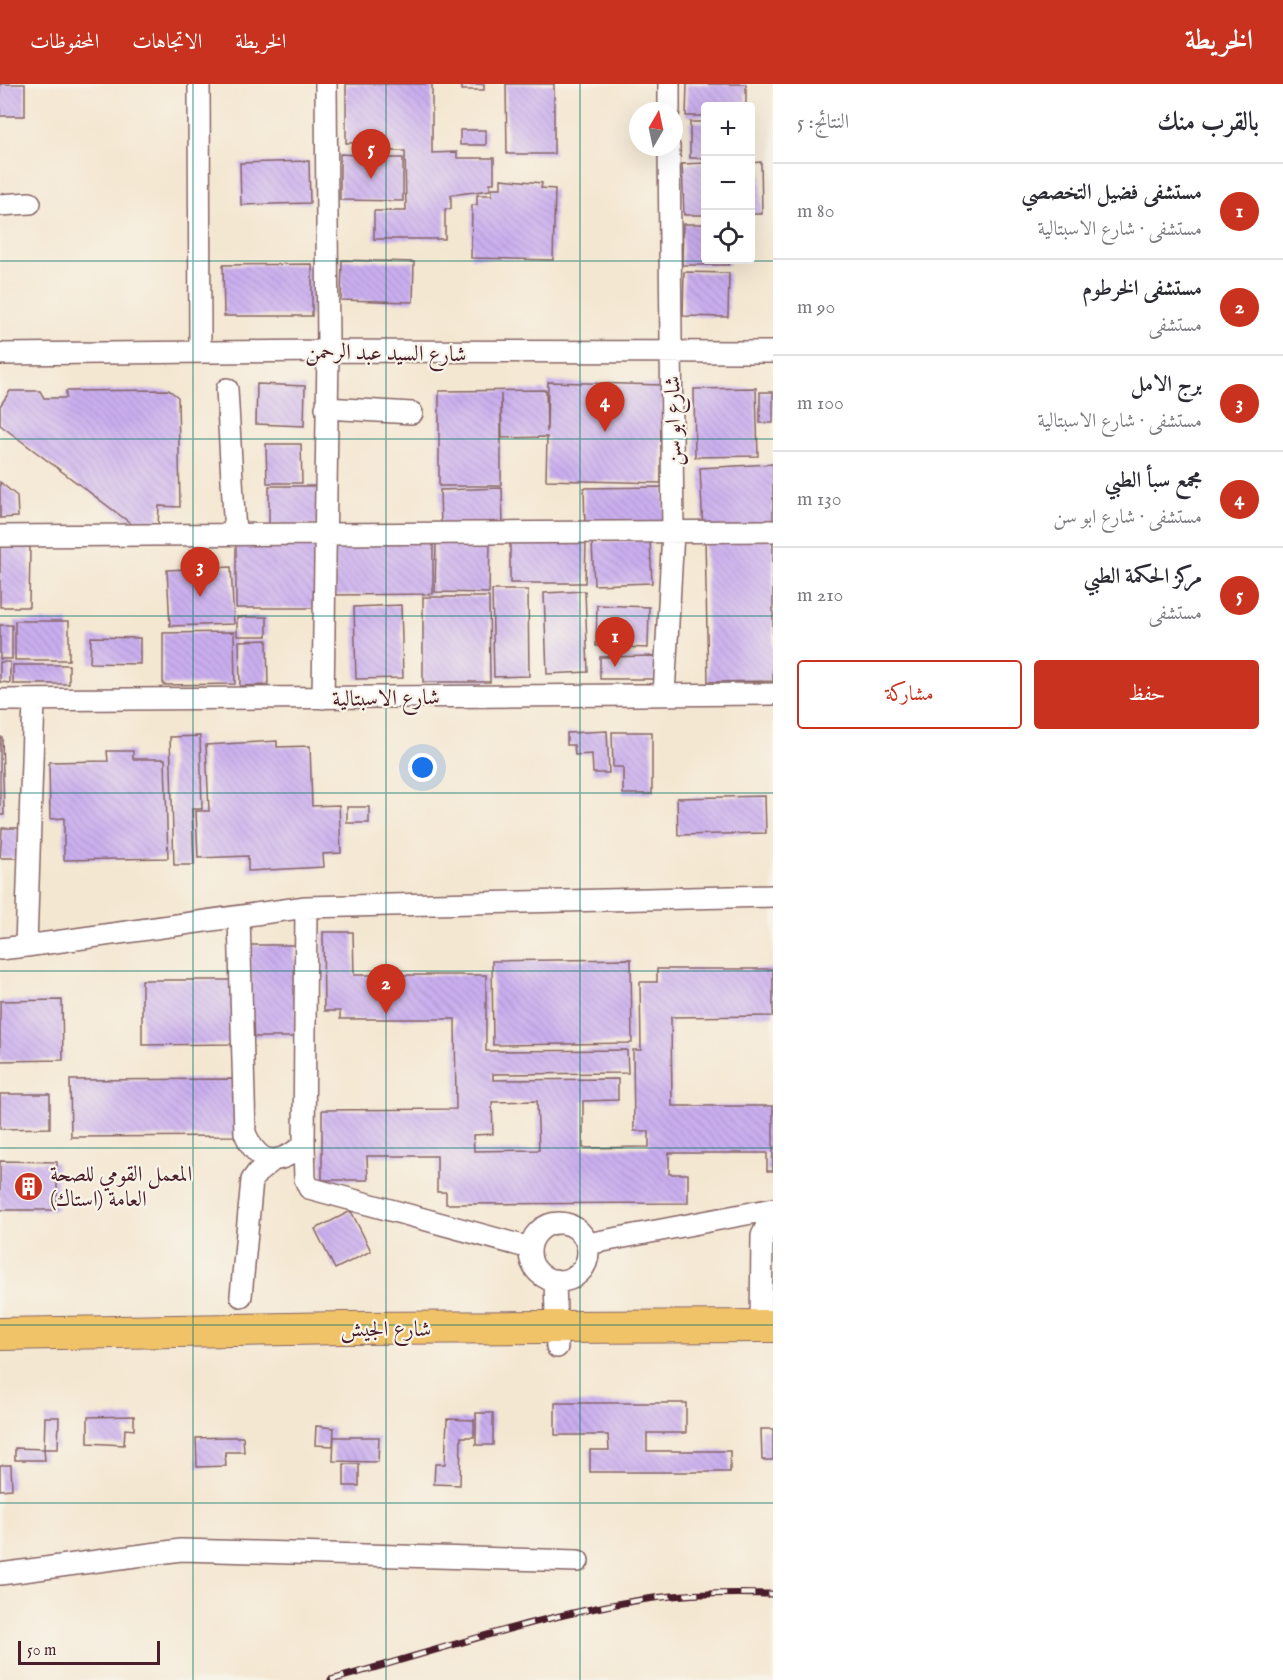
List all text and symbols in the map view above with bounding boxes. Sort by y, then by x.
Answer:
text: الخريطة [1185,24,1253,59]
text: المحفوظات [30,29,99,56]
text: الاتجاهات [132,29,202,56]
text: الخريطة [235,29,286,56]
north arrow [629,102,683,156]
map controls [701,102,755,264]
button: + [701,102,755,156]
text: بالقرب منك [1157,106,1259,139]
text: النتائج: 5 [797,110,849,135]
pin: 5 [352,130,391,179]
button: − [701,156,755,210]
text: مستشفى فضيل التخصصي [1021,179,1202,207]
text: 80 m [797,199,835,224]
text: 1 [1236,199,1243,224]
button: locate [701,210,755,264]
text: مستشفى · شارع الاسبتالية [1038,217,1202,242]
text: مستشفى الخرطوم [1082,275,1202,303]
text: 90 m [797,295,835,320]
text: 2 [1235,295,1244,320]
text: مستشفى [1149,313,1202,338]
street label: شارع السيد عبد الرحمن [305,339,467,372]
text: برج الامل [1130,371,1202,399]
street label: شارع ابو سن [659,375,692,466]
pin: 4 [586,382,624,432]
text: 100 m [797,391,844,416]
text: 3 [1236,391,1243,416]
text: مستشفى · شارع الاسبتالية [1038,409,1202,434]
text: مجمع سبأ الطبي [1105,467,1202,495]
text: 130 m [797,487,842,512]
text: 4 [1235,487,1244,512]
text: مستشفى · شارع ابو سن [1053,505,1202,530]
pin: 3 [180,548,220,597]
text: مركز الحكمة الطبي [1084,563,1202,591]
text: 210 m [797,583,843,608]
text: 5 [1236,583,1243,608]
text: مستشفى [1149,601,1202,626]
pin: 1 [596,618,634,667]
button: مشاركة [797,660,1022,729]
button: حفظ [1034,660,1259,729]
street label: شارع الاسبتالية [332,684,440,717]
your location [408,753,437,782]
pin: 2 [366,964,406,1014]
place label: المعمل القومي للصحة العامة (استاك) [50,1161,192,1214]
building icon: المعمل القومي للصحة العامة (استاك) [13,1170,45,1202]
street label: شارع الجيش [341,1316,431,1347]
scale bar [18,1638,160,1666]
text: 50 m [27,1641,56,1661]

